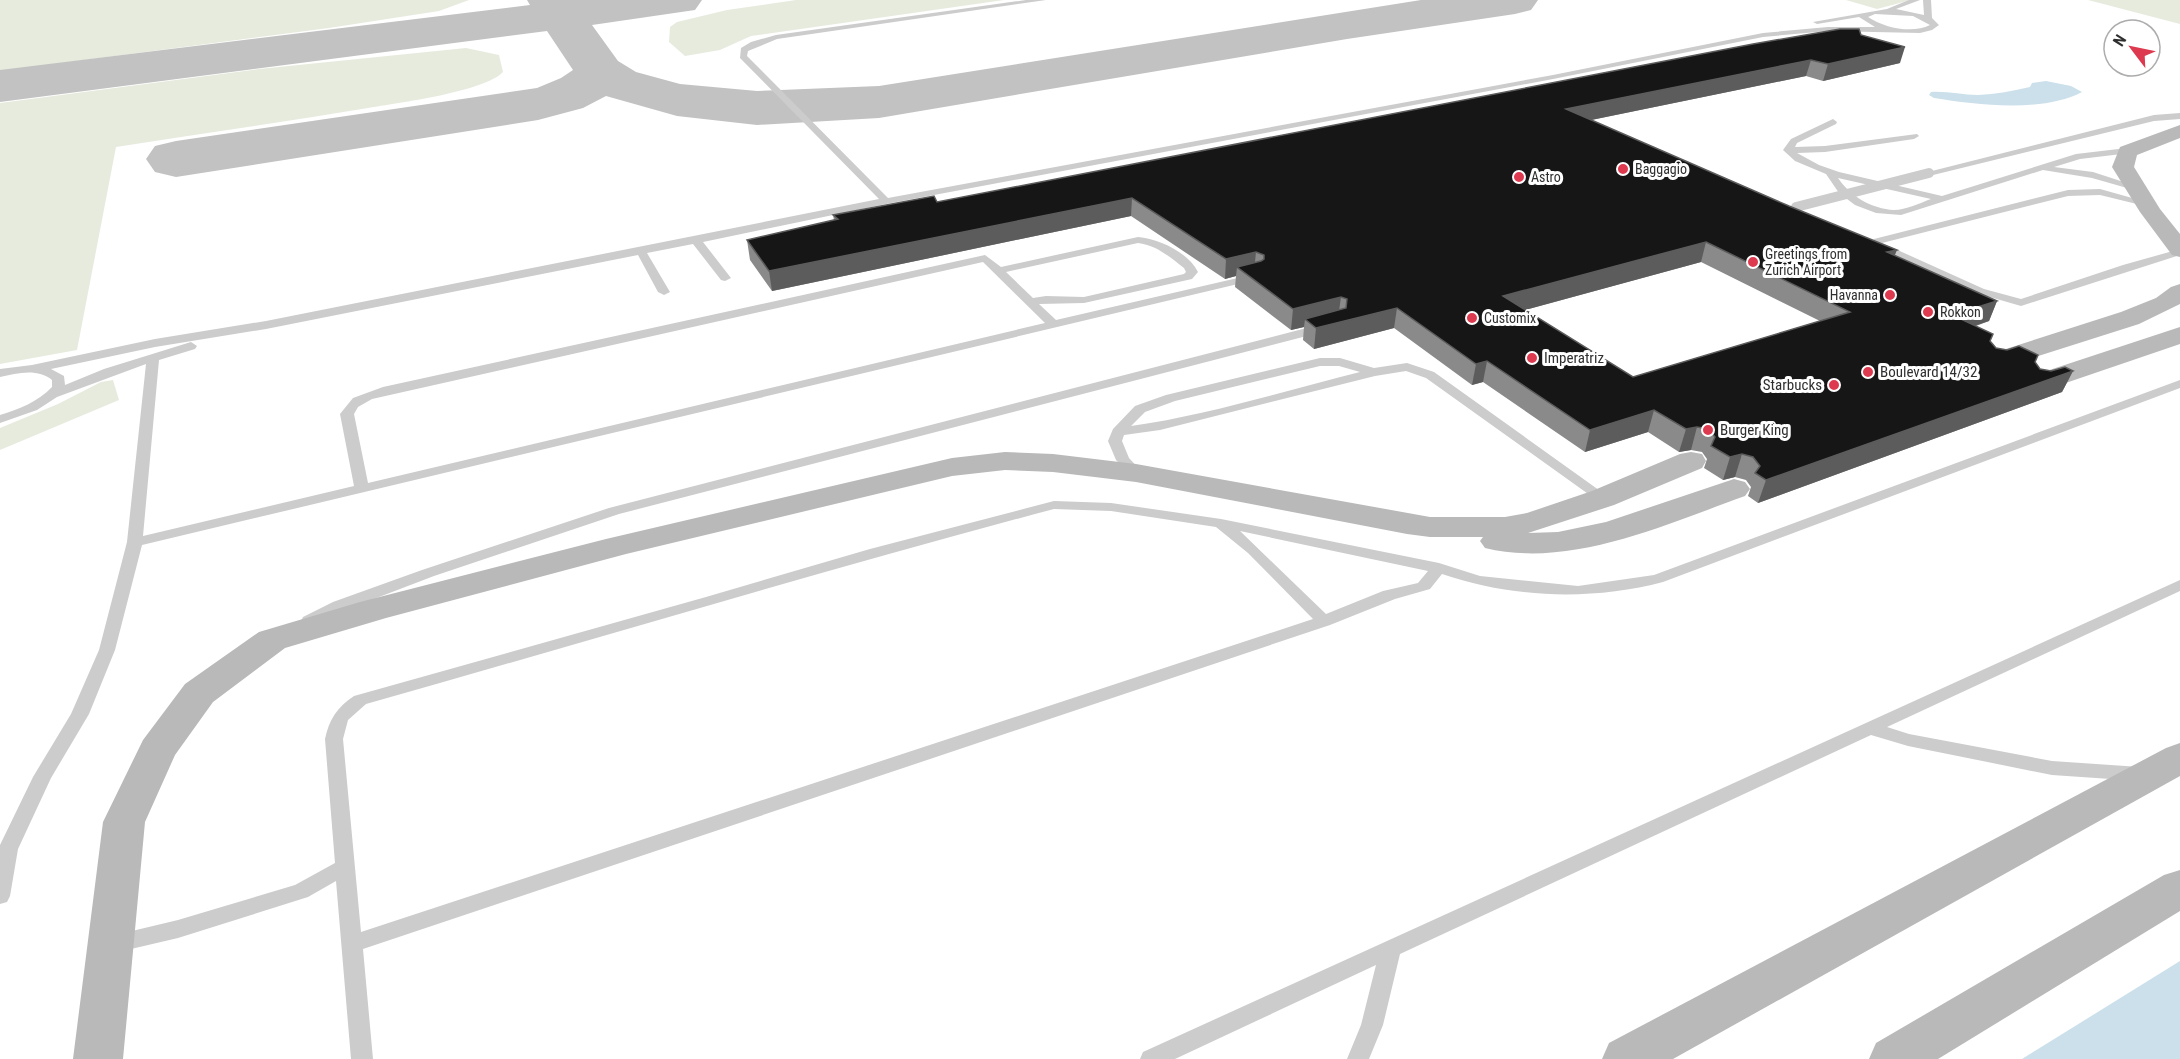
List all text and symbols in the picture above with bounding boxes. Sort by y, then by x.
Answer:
north arrow [2102,18,2162,78]
text: N [2109,31,2130,50]
place label: Baggagio [1635,161,1687,177]
marker: Baggagio [1616,162,1630,176]
place label: Astro [1531,169,1561,185]
marker: Astro [1512,170,1526,184]
place label: Greetings from Zurich Airport [1765,246,1847,278]
marker: Greetings from Zurich Airport [1746,255,1760,269]
place label: Havanna [1830,287,1878,303]
marker: Havanna [1883,288,1897,302]
place label: Rokkon [1940,304,1981,320]
marker: Rokkon [1921,305,1935,319]
place label: Customix [1484,310,1536,326]
marker: Customix [1465,311,1479,325]
place label: Imperatriz [1544,349,1604,367]
marker: Imperatriz [1525,351,1539,365]
place label: Boulevard 14/32 [1880,363,1977,381]
marker: Boulevard 14/32 [1861,365,1875,379]
place label: Starbucks [1763,376,1822,394]
marker: Starbucks [1827,378,1841,392]
place label: Burger King [1720,421,1789,439]
marker: Burger King [1701,423,1715,437]

